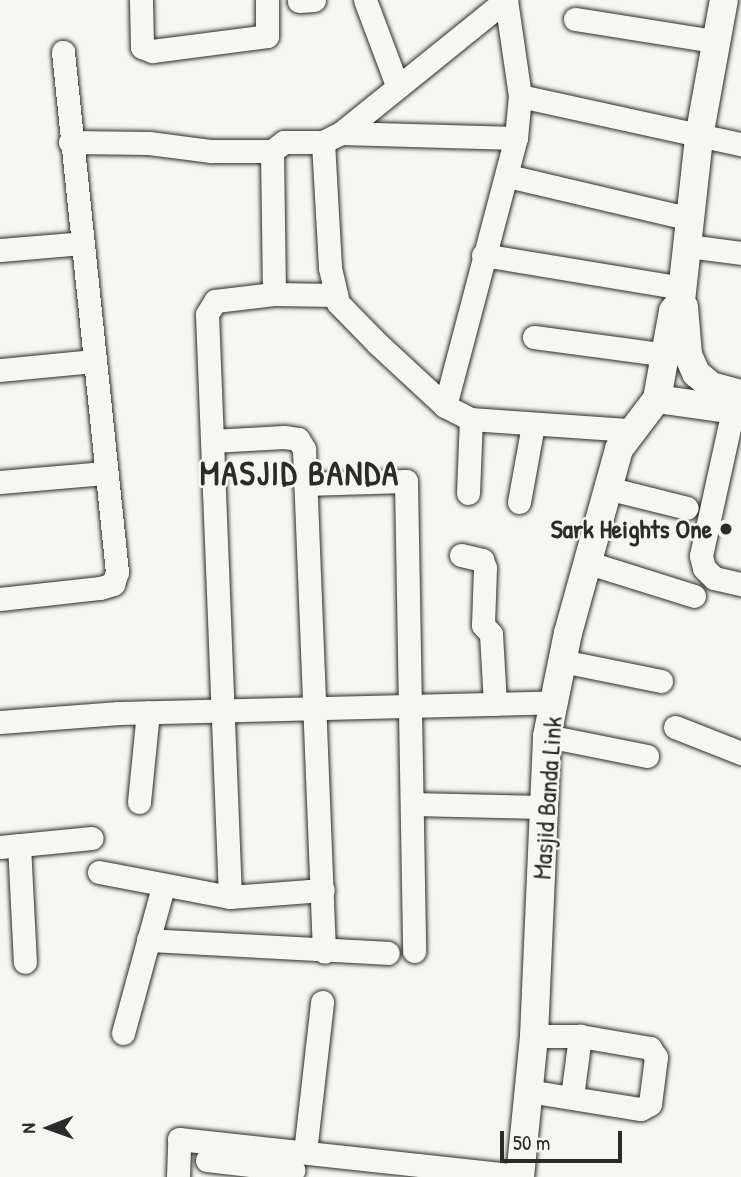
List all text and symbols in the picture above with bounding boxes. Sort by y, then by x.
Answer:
district label: MASJID BANDA [201,454,399,494]
place label: Sark Heights One [551,513,712,545]
marker: Sark Heights One [718,521,734,537]
street label: Masjid Banda Link [526,716,568,880]
north arrow [14,1093,84,1163]
scale bar [503,1118,626,1162]
text: N [15,1123,41,1134]
text: 50 m [513,1128,550,1157]

